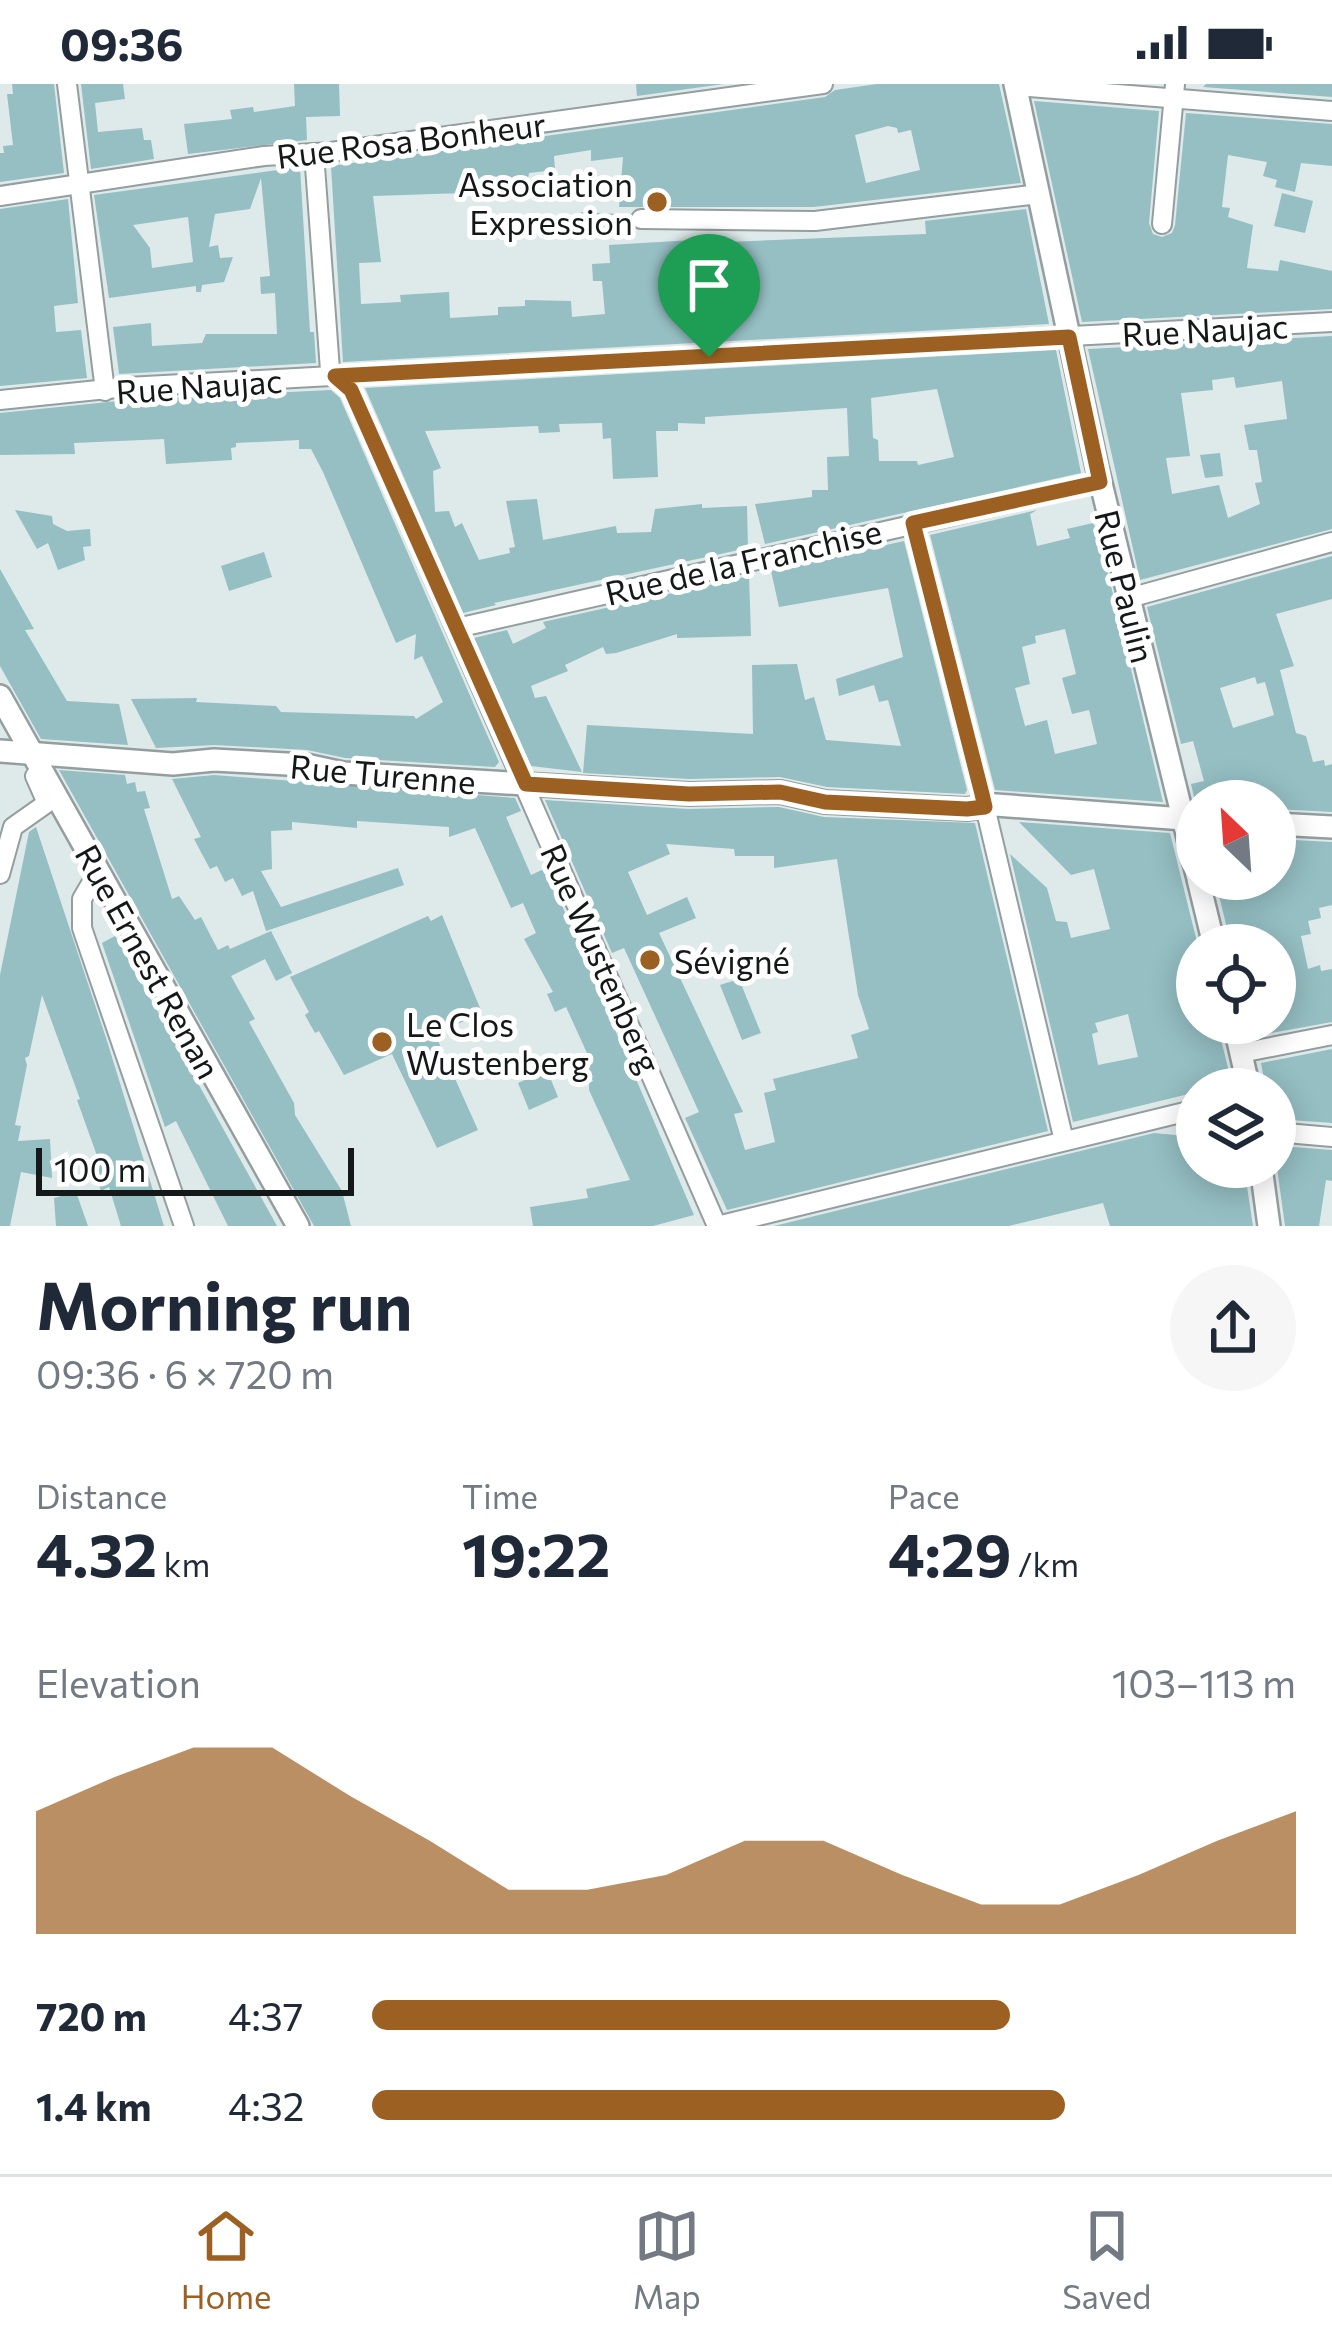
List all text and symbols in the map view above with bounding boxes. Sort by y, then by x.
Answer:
text: 09:36 [60,15,184,70]
street label: Rue Rosa Bonheur [274,102,548,176]
place label: Association Expression [458,163,633,242]
marker: Association Expression [644,189,670,215]
pin [658,234,760,357]
icon: arrive [676,252,742,318]
street label: Rue Naujac [1121,304,1289,354]
street label: Rue Naujac [114,359,284,411]
street label: Rue Paulin [1087,505,1165,667]
street label: Rue de la Franchise [601,509,885,613]
street label: Rue Turenne [288,744,478,802]
north arrow [1176,780,1296,900]
map controls [1176,780,1296,1188]
street label: Rue Ernest Renan [68,837,230,1085]
street label: Rue Wustenberg [533,837,671,1079]
button: locate [1176,924,1296,1044]
place label: Sévigné [674,940,790,981]
marker: Sévigné [637,947,663,973]
place label: Le Clos Wustenberg [406,1003,589,1082]
marker: Le Clos Wustenberg [369,1029,395,1055]
button: layers [1176,1068,1296,1188]
scale bar [36,1142,354,1195]
text: 100 m [54,1148,146,1189]
text: Morning run [36,1263,413,1344]
button: share [1170,1265,1296,1391]
text: 09:36 · 6 × 720 m [36,1349,334,1397]
text: Distance [36,1475,167,1516]
text: Time [462,1475,538,1516]
text: Pace [888,1475,960,1516]
text: 4.32 [36,1516,157,1589]
text: 19:22 [462,1516,610,1589]
text: 4:29 [888,1516,1011,1589]
text: km [157,1543,210,1584]
text: /km [1011,1543,1079,1584]
text: Elevation [36,1658,201,1706]
text: 103–113 m [1112,1658,1296,1706]
text: 720 m [36,1991,147,2039]
text: 4:37 [228,1991,303,2039]
text: 1.4 km [36,2081,151,2129]
text: 4:32 [228,2081,304,2129]
tab: Home [181,2203,271,2316]
tab: Map [633,2203,701,2316]
tab: Saved [1062,2203,1151,2316]

